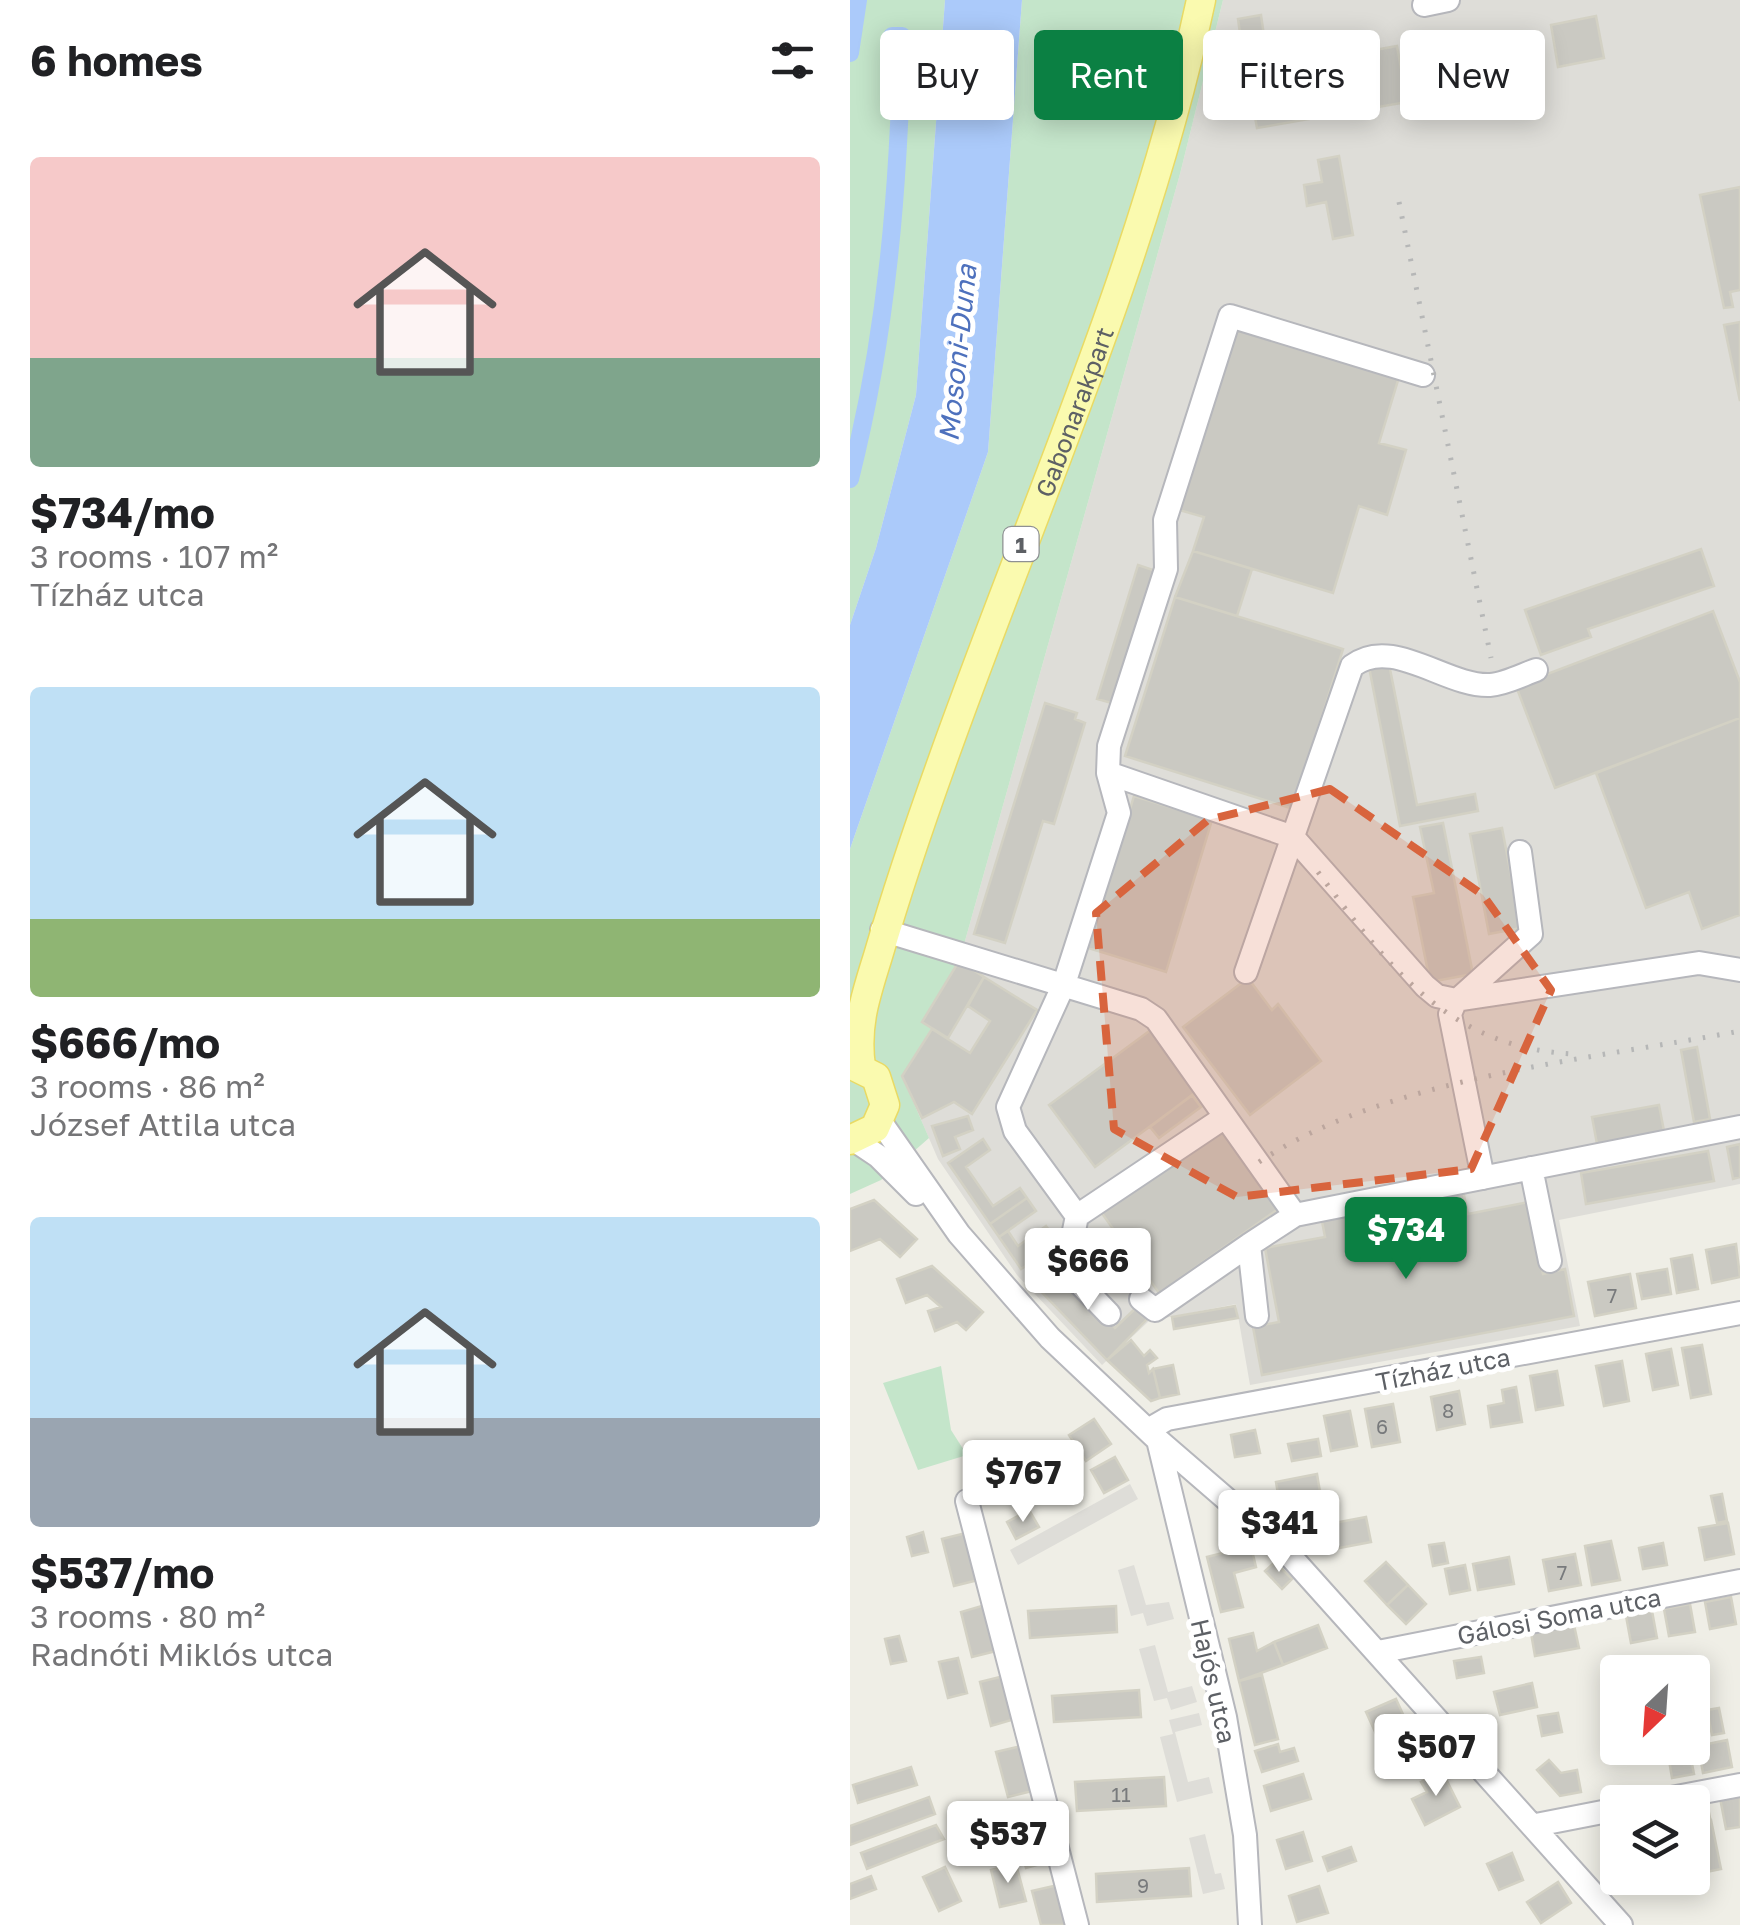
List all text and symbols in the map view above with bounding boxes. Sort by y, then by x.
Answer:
chip: Buy [880,30,1014,120]
chip: Rent [1034,30,1183,120]
chip: Filters [1203,30,1380,120]
chip: New [1400,30,1545,120]
icon: filters [765,33,820,88]
text: 6 homes [30,35,203,85]
icon: home [335,222,515,402]
water label: Mosoni-Duna [931,262,983,443]
street label: Gabonarakpart [1028,322,1120,501]
text: $734/mo [30,487,215,537]
road number: 1 [1004,527,1038,561]
text: 3 rooms · 107 m² [30,537,278,575]
text: Tízház utca [30,575,205,613]
icon: home [335,752,515,932]
text: $666/mo [30,1017,220,1067]
text: 3 rooms · 86 m² [30,1067,265,1105]
text: József Attila utca [30,1105,296,1143]
pin: $734 [1347,1197,1465,1282]
text: $734 [1367,1210,1445,1248]
pin: $666 [1029,1228,1147,1313]
text: $666 [1047,1241,1129,1279]
icon: home [335,1282,515,1462]
house number: 7 [1607,1283,1617,1307]
street label: Tízház utca [1373,1341,1513,1397]
house number: 8 [1442,1398,1454,1422]
house number: 6 [1376,1414,1388,1438]
pin: $767 [964,1440,1082,1525]
text: $767 [985,1453,1061,1491]
pin: $341 [1220,1490,1338,1575]
text: $341 [1240,1503,1318,1541]
text: $537/mo [30,1547,214,1597]
house number: 7 [1557,1560,1567,1584]
street label: Gálosi Soma utca [1454,1581,1664,1651]
text: 3 rooms · 80 m² [30,1597,265,1635]
street label: Hajós utca [1185,1616,1243,1746]
text: Radnóti Miklós utca [30,1635,333,1673]
north arrow [1600,1655,1710,1765]
map controls [1600,1655,1710,1895]
pin: $507 [1377,1714,1495,1799]
text: $507 [1396,1727,1476,1765]
house number: 11 [1111,1782,1131,1806]
button: layers [1600,1785,1710,1895]
pin: $537 [949,1801,1067,1886]
text: $537 [969,1814,1047,1852]
house number: 9 [1137,1873,1149,1897]

